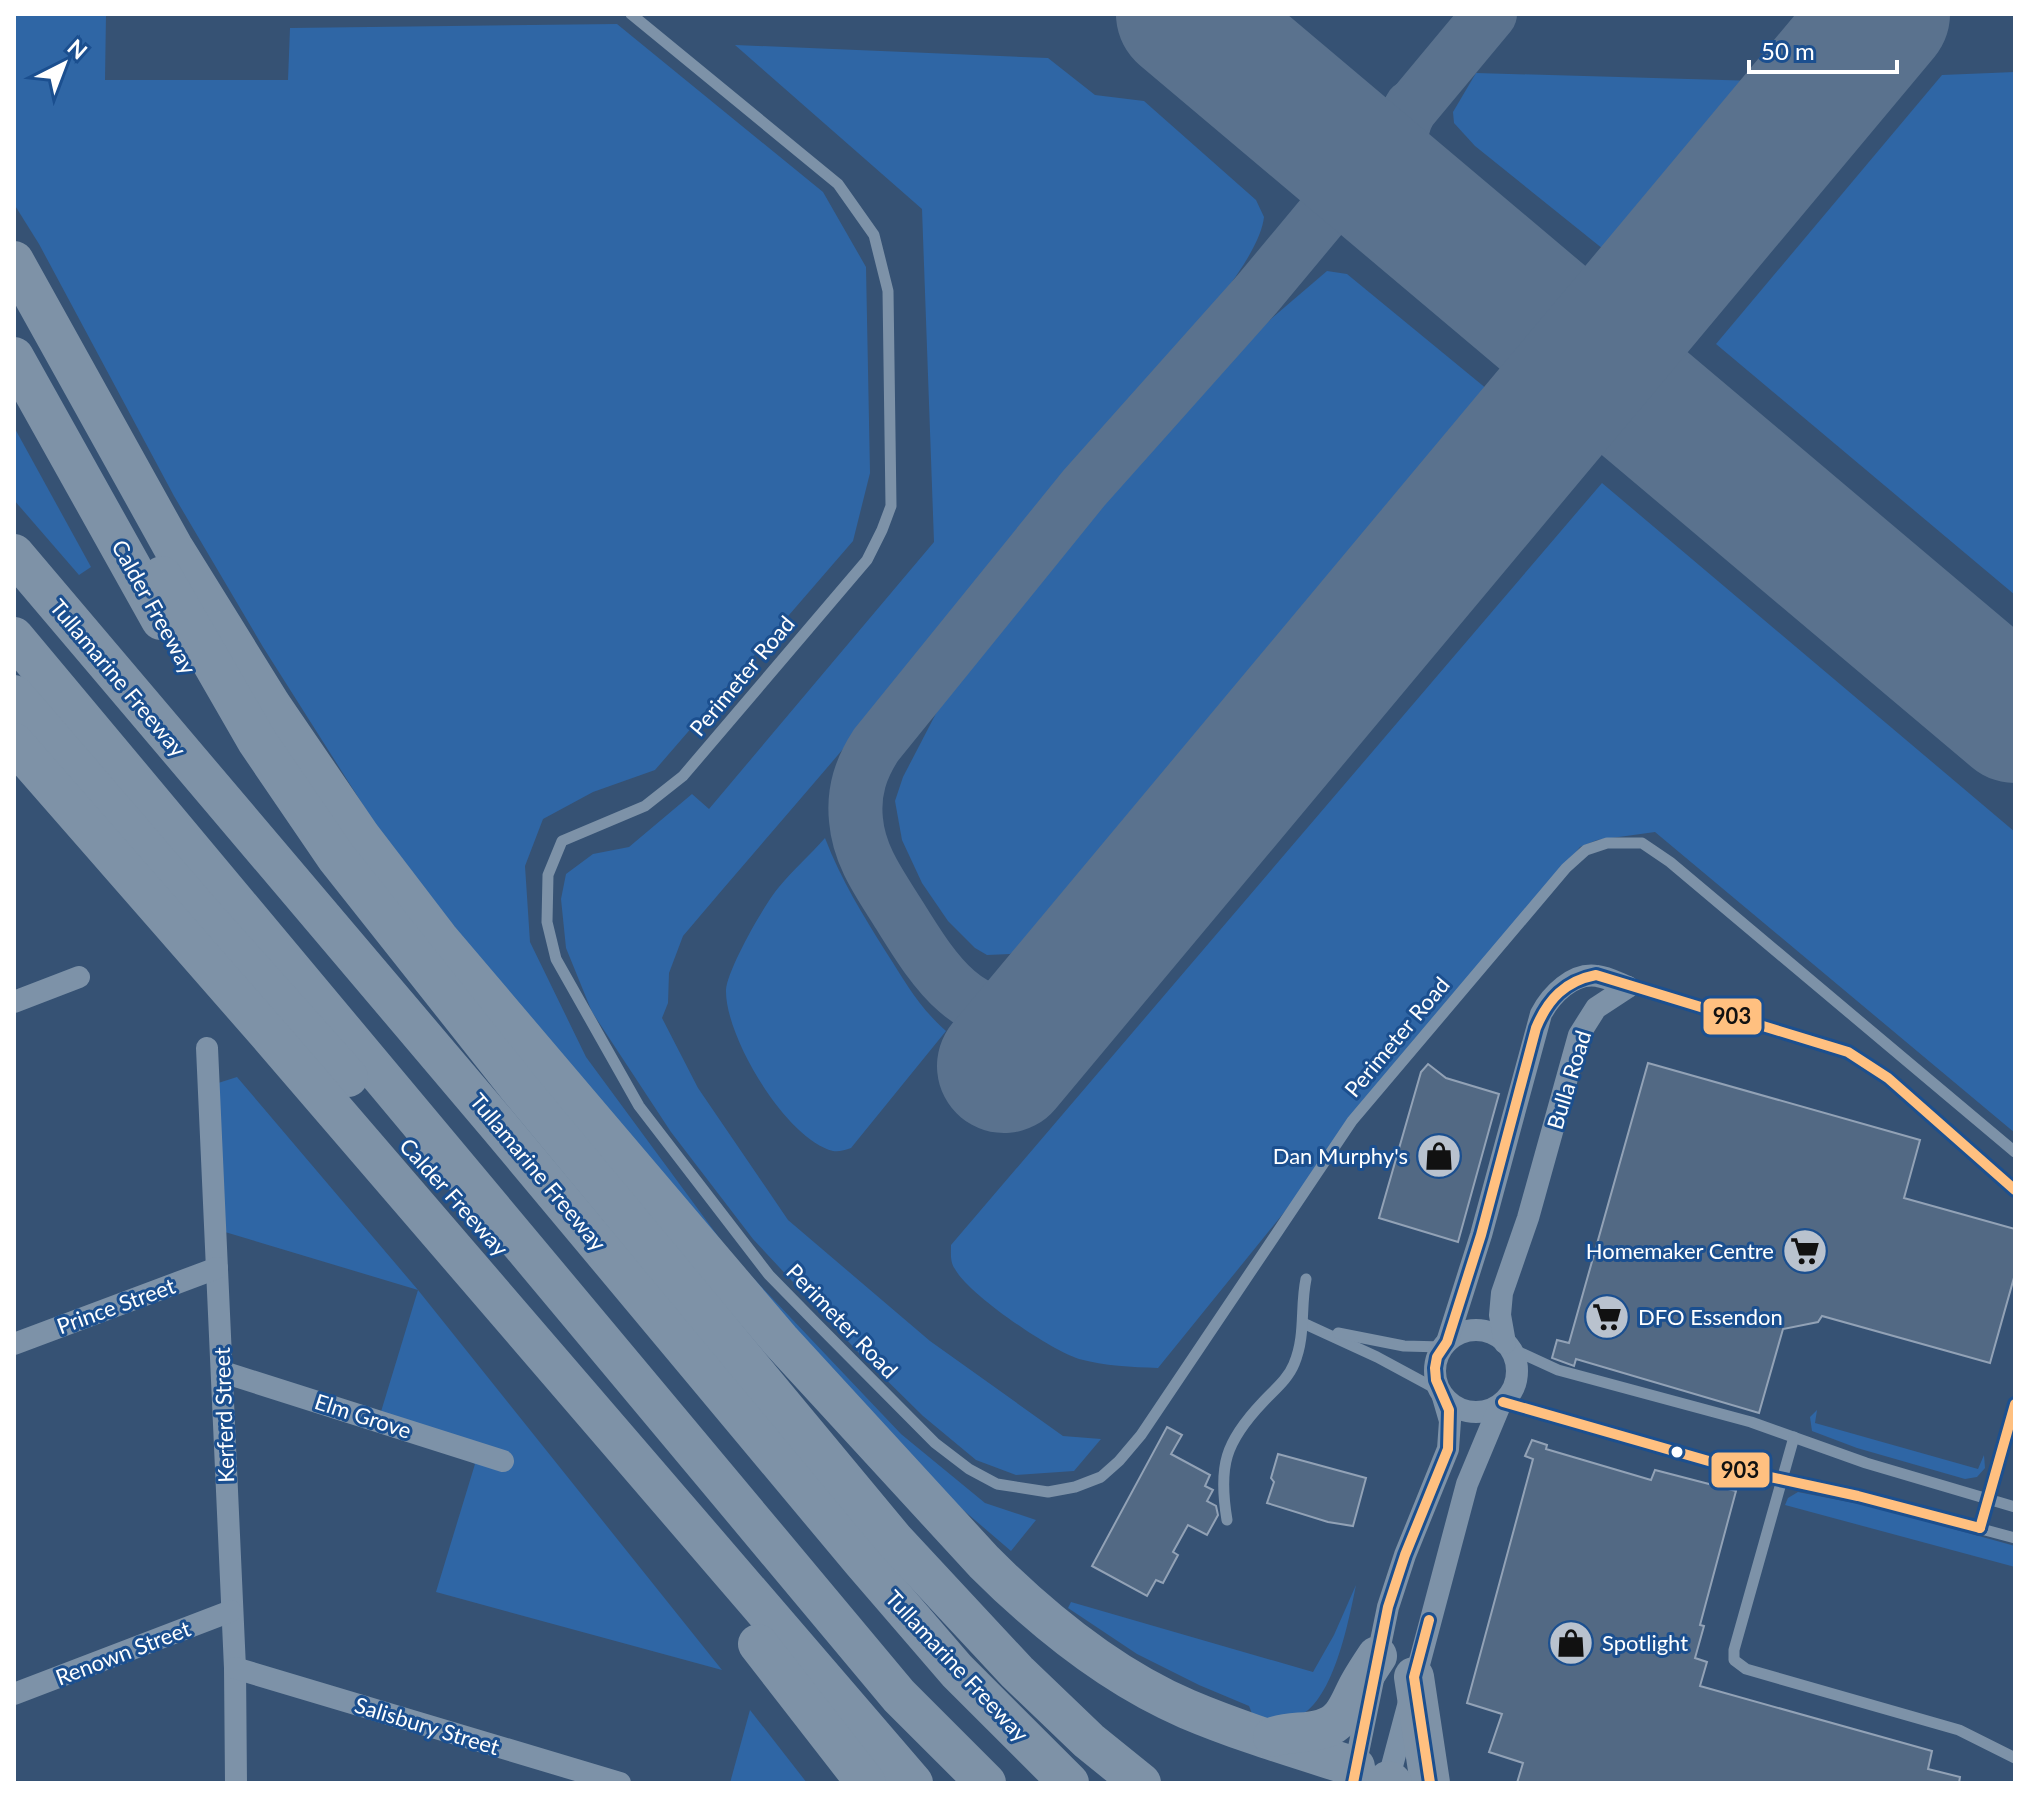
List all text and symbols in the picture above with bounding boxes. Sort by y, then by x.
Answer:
north arrow [24,24,104,104]
scale bar [1749,24,1897,74]
text: N [62,33,93,64]
text: 50 m [1761,36,1815,65]
street label: Calder Freeway [106,535,203,679]
street label: Tullamarine Freeway [45,593,193,762]
street label: Perimeter Road [684,610,800,741]
street label: Perimeter Road [1339,971,1455,1102]
line badge: 903 [1702,997,1763,1036]
text: 903 [1713,1002,1751,1029]
street label: Bulla Road [1541,1027,1596,1133]
street label: Tullamarine Freeway [465,1087,613,1256]
street label: Calder Freeway [394,1132,515,1262]
shop icon: Dan Murphy's [1415,1132,1463,1180]
place label: Dan Murphy's [1273,1142,1408,1169]
supermarket icon: Homemaker Centre [1781,1227,1829,1275]
place label: Homemaker Centre [1586,1237,1774,1264]
street label: Perimeter Road [781,1258,904,1383]
street label: Prince Street [53,1272,179,1339]
supermarket icon: DFO Essendon [1583,1293,1631,1341]
place label: DFO Essendon [1638,1303,1783,1330]
street label: Kerferd Street [208,1347,239,1483]
street label: Elm Grove [312,1387,415,1444]
unlabelled marker [1669,1444,1685,1460]
line badge: 903 [1710,1451,1771,1489]
text: 903 [1721,1456,1759,1483]
street label: Tullamarine Freeway [880,1584,1035,1748]
street label: Renown Street [52,1614,194,1691]
shop icon: Spotlight [1547,1619,1595,1667]
place label: Spotlight [1602,1629,1688,1656]
street label: Salisbury Street [352,1691,503,1760]

